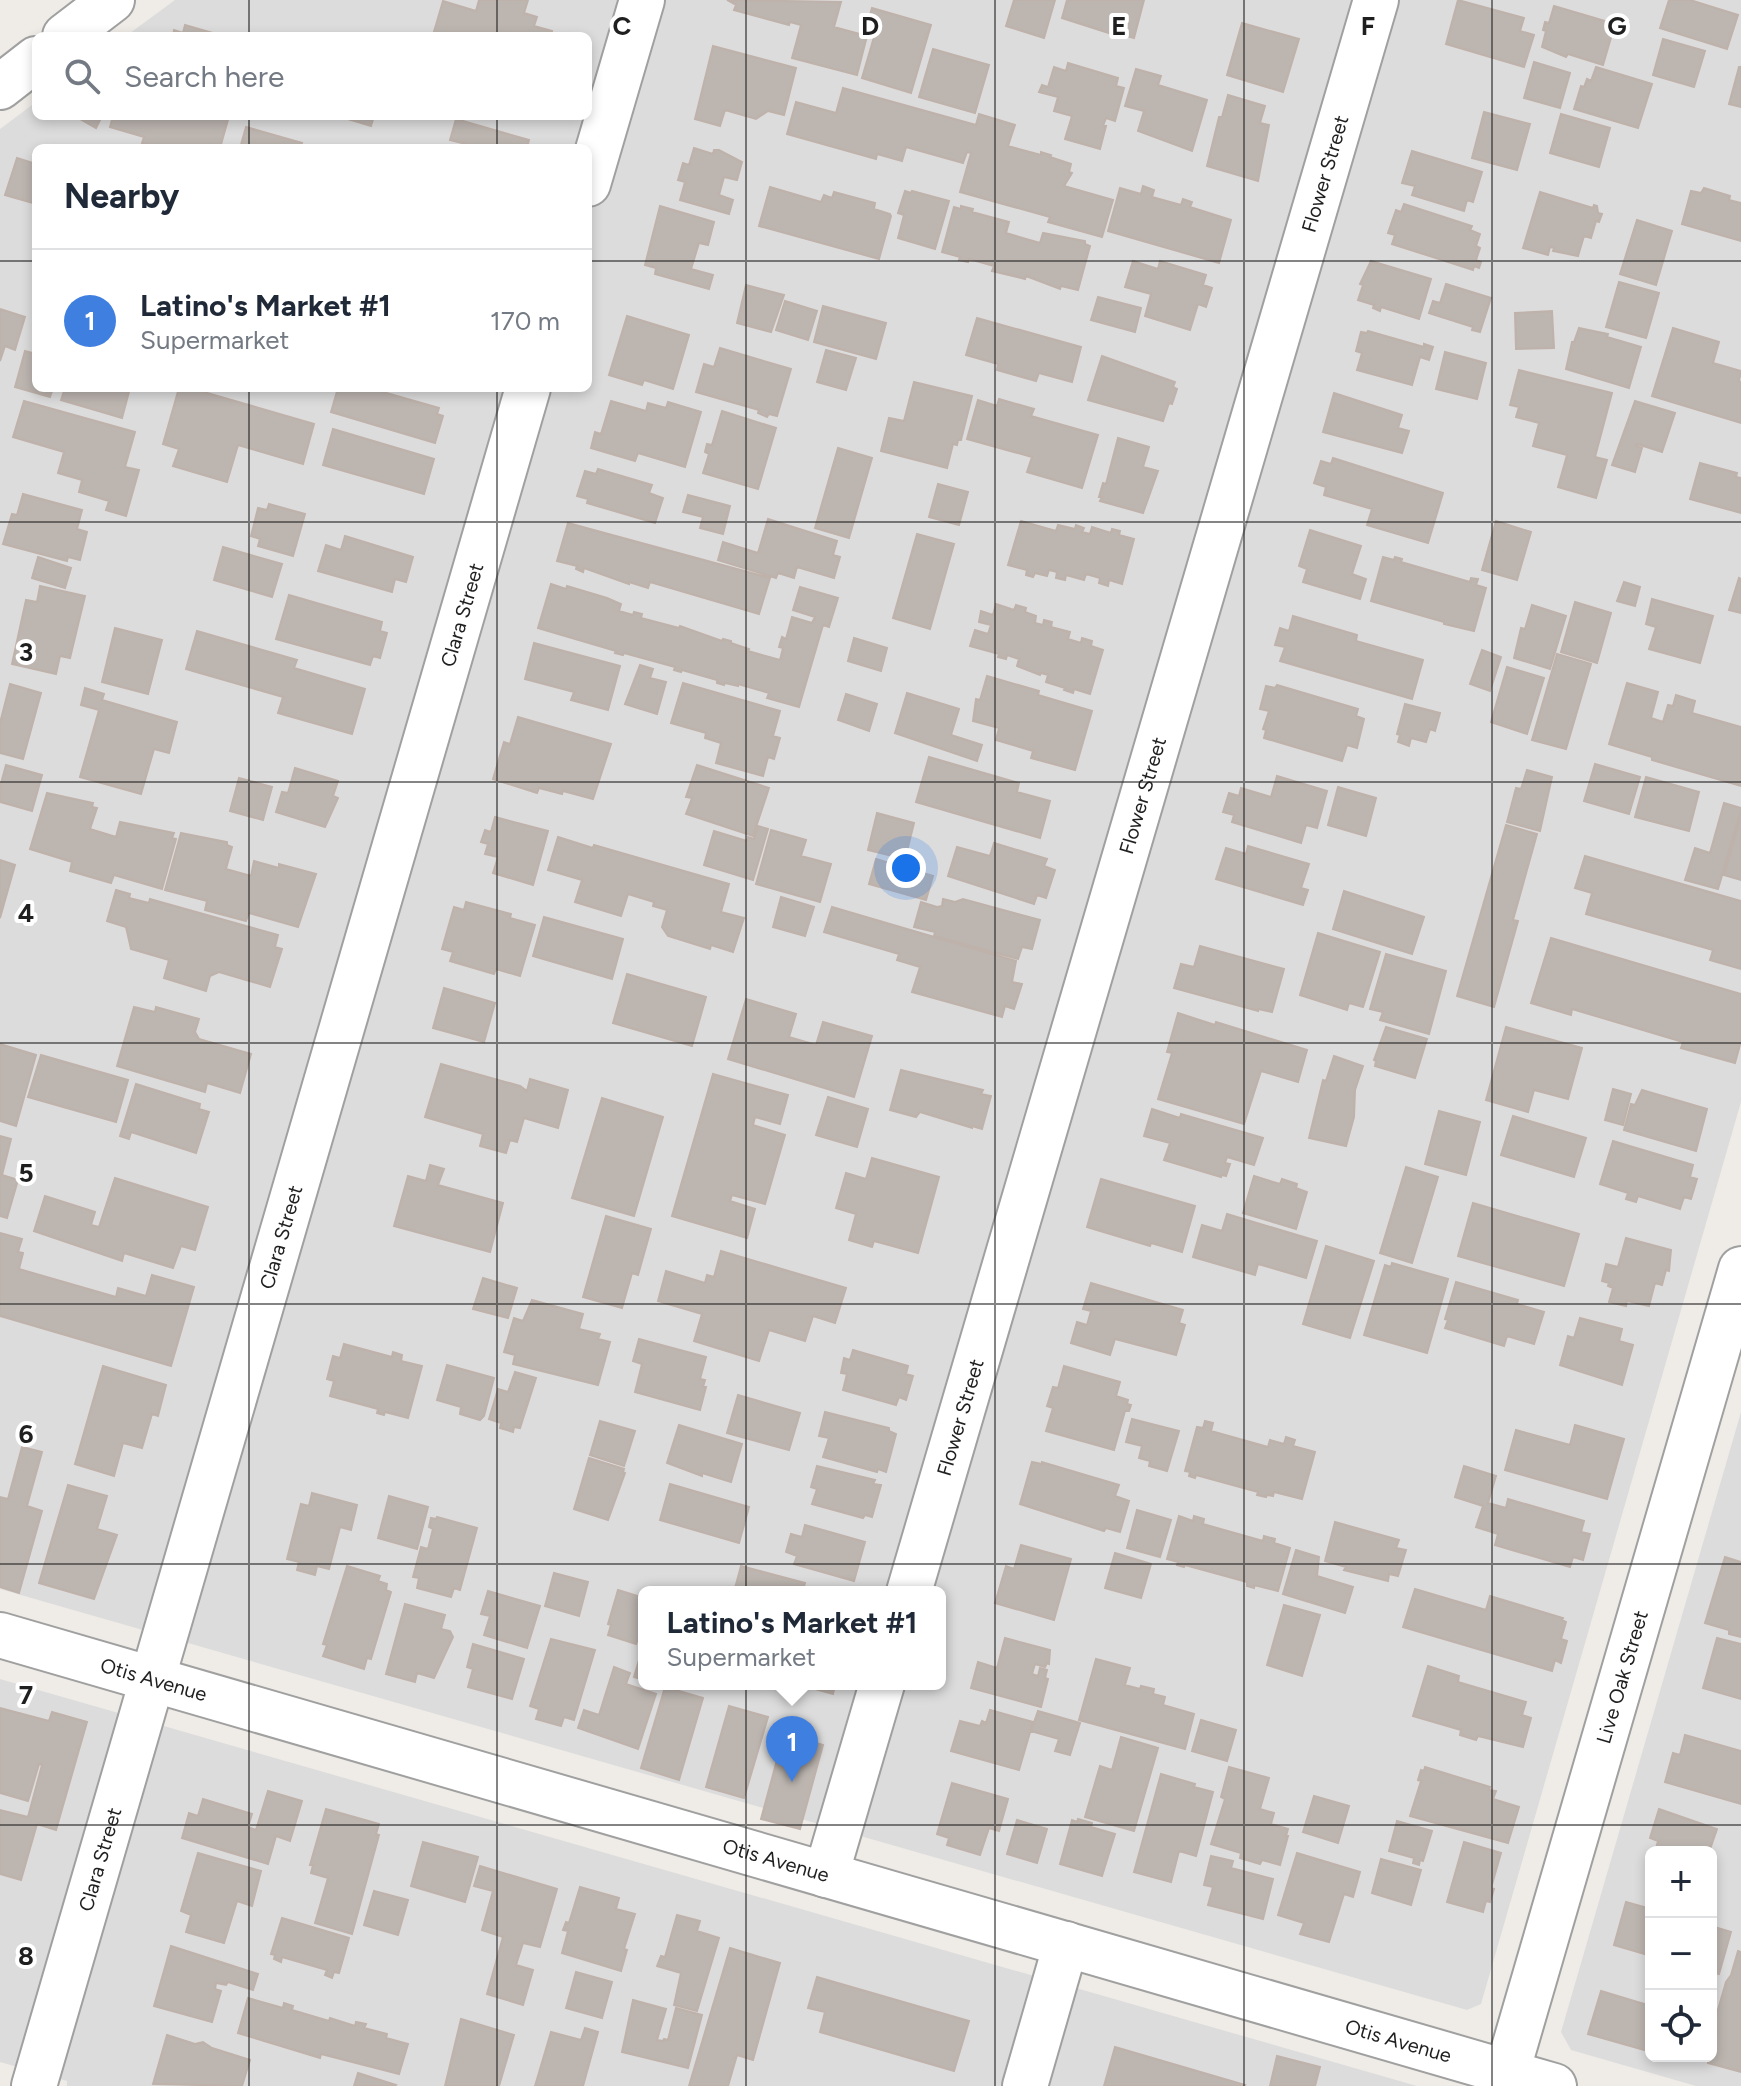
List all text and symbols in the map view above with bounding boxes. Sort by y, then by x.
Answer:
text: C [613,10,632,42]
text: D [861,10,879,42]
text: E [1111,10,1127,42]
text: F [1361,10,1375,42]
text: G [1607,10,1627,42]
search box [32,32,592,120]
icon: search [60,54,104,98]
text: Search here [124,58,284,95]
street label: Flower Street [1297,112,1354,235]
text: Nearby [64,176,179,217]
text: Latino's Market #1 [140,287,391,324]
text: 1 [85,305,95,337]
text: 170 m [490,305,560,337]
text: Supermarket [140,324,289,356]
street label: Clara Street [435,560,488,670]
text: 3 [19,636,33,668]
street label: Flower Street [1114,734,1171,857]
your location [886,848,926,888]
text: 4 [18,897,34,929]
text: 5 [18,1157,34,1189]
street label: Clara Street [254,1182,307,1292]
street label: Flower Street [932,1356,989,1479]
text: 6 [18,1418,34,1450]
popup [638,1586,946,1690]
text: Latino's Market #1 [667,1604,917,1641]
street label: Live Oak Street [1591,1608,1653,1746]
text: Supermarket [667,1641,816,1673]
street label: Otis Avenue [98,1653,210,1706]
text: 7 [19,1679,33,1711]
pin: 1 [766,1716,818,1782]
street label: Clara Street [73,1805,126,1914]
street label: Otis Avenue [720,1833,832,1887]
map controls [1645,1846,1717,2062]
button: + [1645,1846,1717,1918]
button: − [1645,1918,1717,1990]
text: 8 [18,1940,34,1972]
button: locate [1645,1990,1717,2062]
street label: Otis Avenue [1342,2014,1454,2068]

